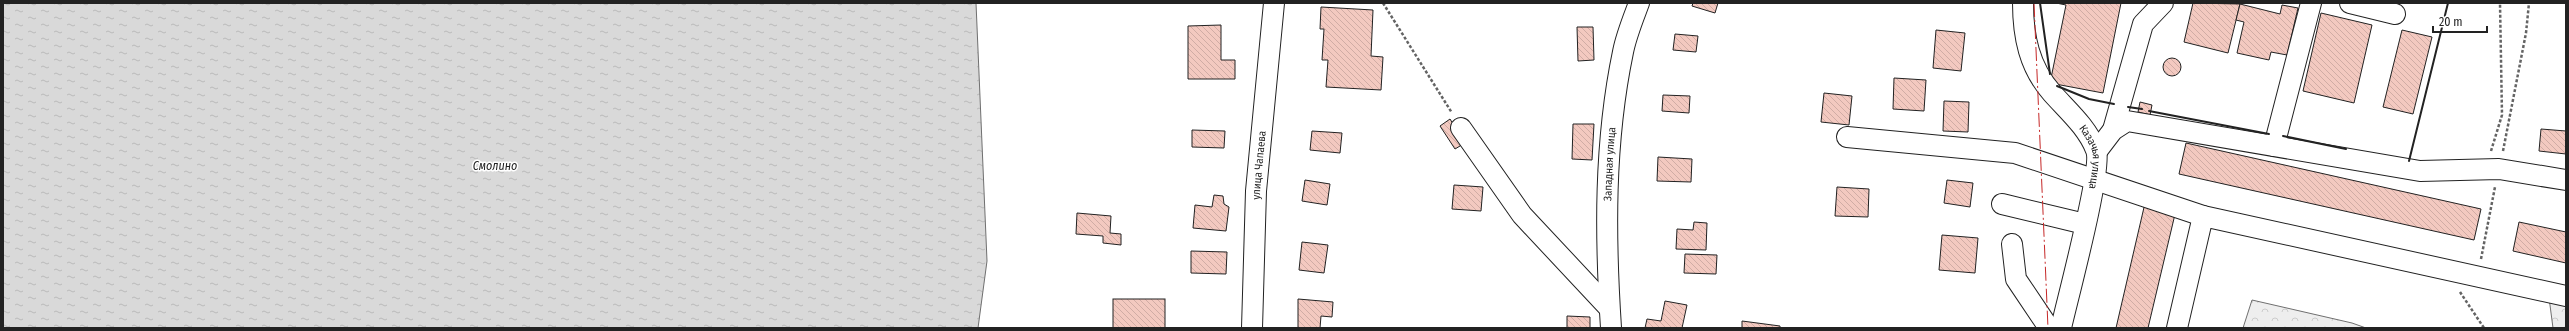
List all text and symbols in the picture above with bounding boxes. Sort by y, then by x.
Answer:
scale bar [2433,8,2487,34]
text: 20 m [2439,15,2463,29]
street label: Казачья улица [2077,122,2103,190]
street label: Западная улица [1601,126,1618,201]
street label: улица Чапаева [1249,130,1268,200]
water label: Смолино [473,159,517,173]

